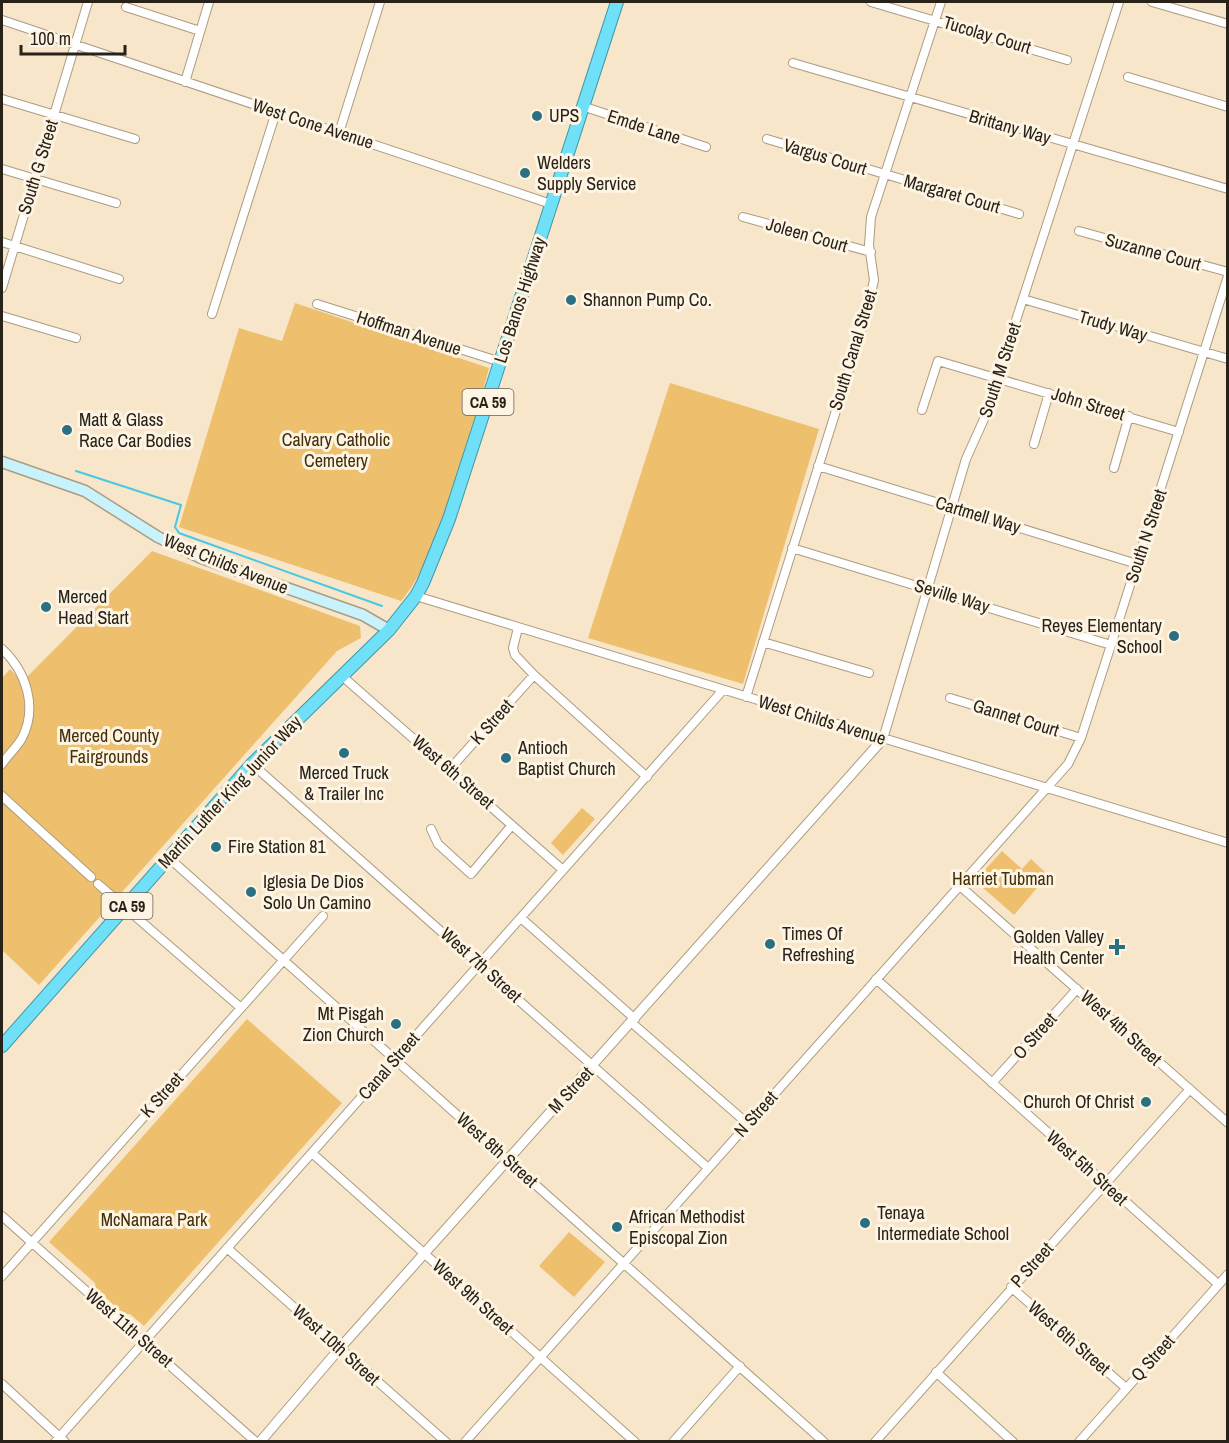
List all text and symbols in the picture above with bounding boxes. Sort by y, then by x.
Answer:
street label: Tucolay Court [940,9,1034,60]
scale bar [21,18,124,56]
text: 100 m [30,26,71,51]
street label: West Cone Avenue [249,92,377,155]
place label: UPS [549,103,580,128]
street label: Emde Lane [604,103,684,150]
street label: Brittany Way [966,103,1055,150]
marker: UPS [530,109,544,123]
street label: South G Street [11,117,64,217]
street label: Vargus Court [780,132,870,181]
place label: Welders Supply Service [537,150,636,196]
marker: Welders Supply Service [518,166,532,180]
street label: Margaret Court [901,168,1003,219]
street label: Joleen Court [763,211,851,258]
street label: Suzanne Court [1102,227,1204,276]
street label: Los Banos Highway [487,233,552,366]
place label: Shannon Pump Co. [583,287,712,312]
street label: South Canal Street [822,287,883,413]
marker: Shannon Pump Co. [564,293,578,307]
street label: Hoffman Avenue [354,304,465,361]
street label: Trudy Way [1076,304,1151,347]
street label: South M Street [972,319,1027,421]
street label: John Street [1048,381,1128,427]
road number: CA 59 [462,389,514,415]
place label: Matt & Glass Race Car Bodies [79,407,191,453]
marker: Matt & Glass Race Car Bodies [60,423,74,437]
park label: Calvary Catholic Cemetery [282,427,390,473]
street label: South N Street [1119,486,1172,586]
street label: Cartmell Way [932,490,1024,540]
street label: West Childs Avenue [160,527,292,600]
street label: Seville Way [911,572,993,619]
place label: Merced Head Start [58,584,129,630]
marker: Merced Head Start [39,600,53,614]
place label: Reyes Elementary School [1041,613,1163,659]
marker: Reyes Elementary School [1167,629,1181,643]
street label: West Childs Avenue [755,688,889,751]
street label: K Street [464,693,519,750]
street label: Gannet Court [970,693,1062,742]
street label: Martin Luther King Junior Way [152,709,308,873]
park label: Merced County Fairgrounds [59,723,160,769]
street label: West 6th Street [407,729,500,814]
place label: Antioch Baptist Church [517,735,616,781]
marker: Merced Truck & Trailer Inc [337,746,351,760]
marker: Antioch Baptist Church [499,751,513,765]
place label: Merced Truck & Trailer Inc [299,760,389,806]
place label: Fire Station 81 [228,834,326,859]
marker: Fire Station 81 [209,840,223,854]
park label: Harriet Tubman [952,866,1054,891]
place label: Iglesia De Dios Solo Un Camino [263,869,371,915]
marker: Iglesia De Dios Solo Un Camino [244,885,258,899]
road number: CA 59 [102,893,152,919]
street label: West 7th Street [435,921,527,1008]
place label: Times Of Refreshing [782,921,855,967]
place label: Golden Valley Health Center [1013,924,1105,970]
marker: Times Of Refreshing [763,937,777,951]
marker: Golden Valley Health Center [1108,938,1126,956]
street label: West 4th Street [1075,984,1167,1071]
place label: Mt Pisgah Zion Church [303,1001,384,1047]
street label: O Street [1007,1007,1062,1064]
marker: Mt Pisgah Zion Church [389,1017,403,1031]
street label: Canal Street [352,1027,425,1105]
street label: M Street [542,1061,599,1119]
street label: K Street [134,1066,189,1123]
street label: N Street [728,1085,783,1142]
place label: Church Of Christ [1023,1089,1134,1114]
marker: Church Of Christ [1139,1095,1153,1109]
street label: West 8th Street [451,1106,543,1193]
street label: West 5th Street [1041,1124,1133,1211]
place label: Tenaya Intermediate School [877,1200,1009,1246]
place label: African Methodist Episcopal Zion [628,1204,745,1250]
park label: McNamara Park [101,1207,208,1232]
marker: Tenaya Intermediate School [858,1216,872,1230]
marker: African Methodist Episcopal Zion [610,1220,624,1234]
street label: P Street [1005,1237,1059,1293]
street label: West 9th Street [427,1253,519,1340]
street label: West 11th Street [80,1283,179,1373]
street label: West 6th Street [1023,1295,1116,1380]
street label: West 10th Street [287,1299,385,1391]
street label: Q Street [1125,1329,1180,1386]

